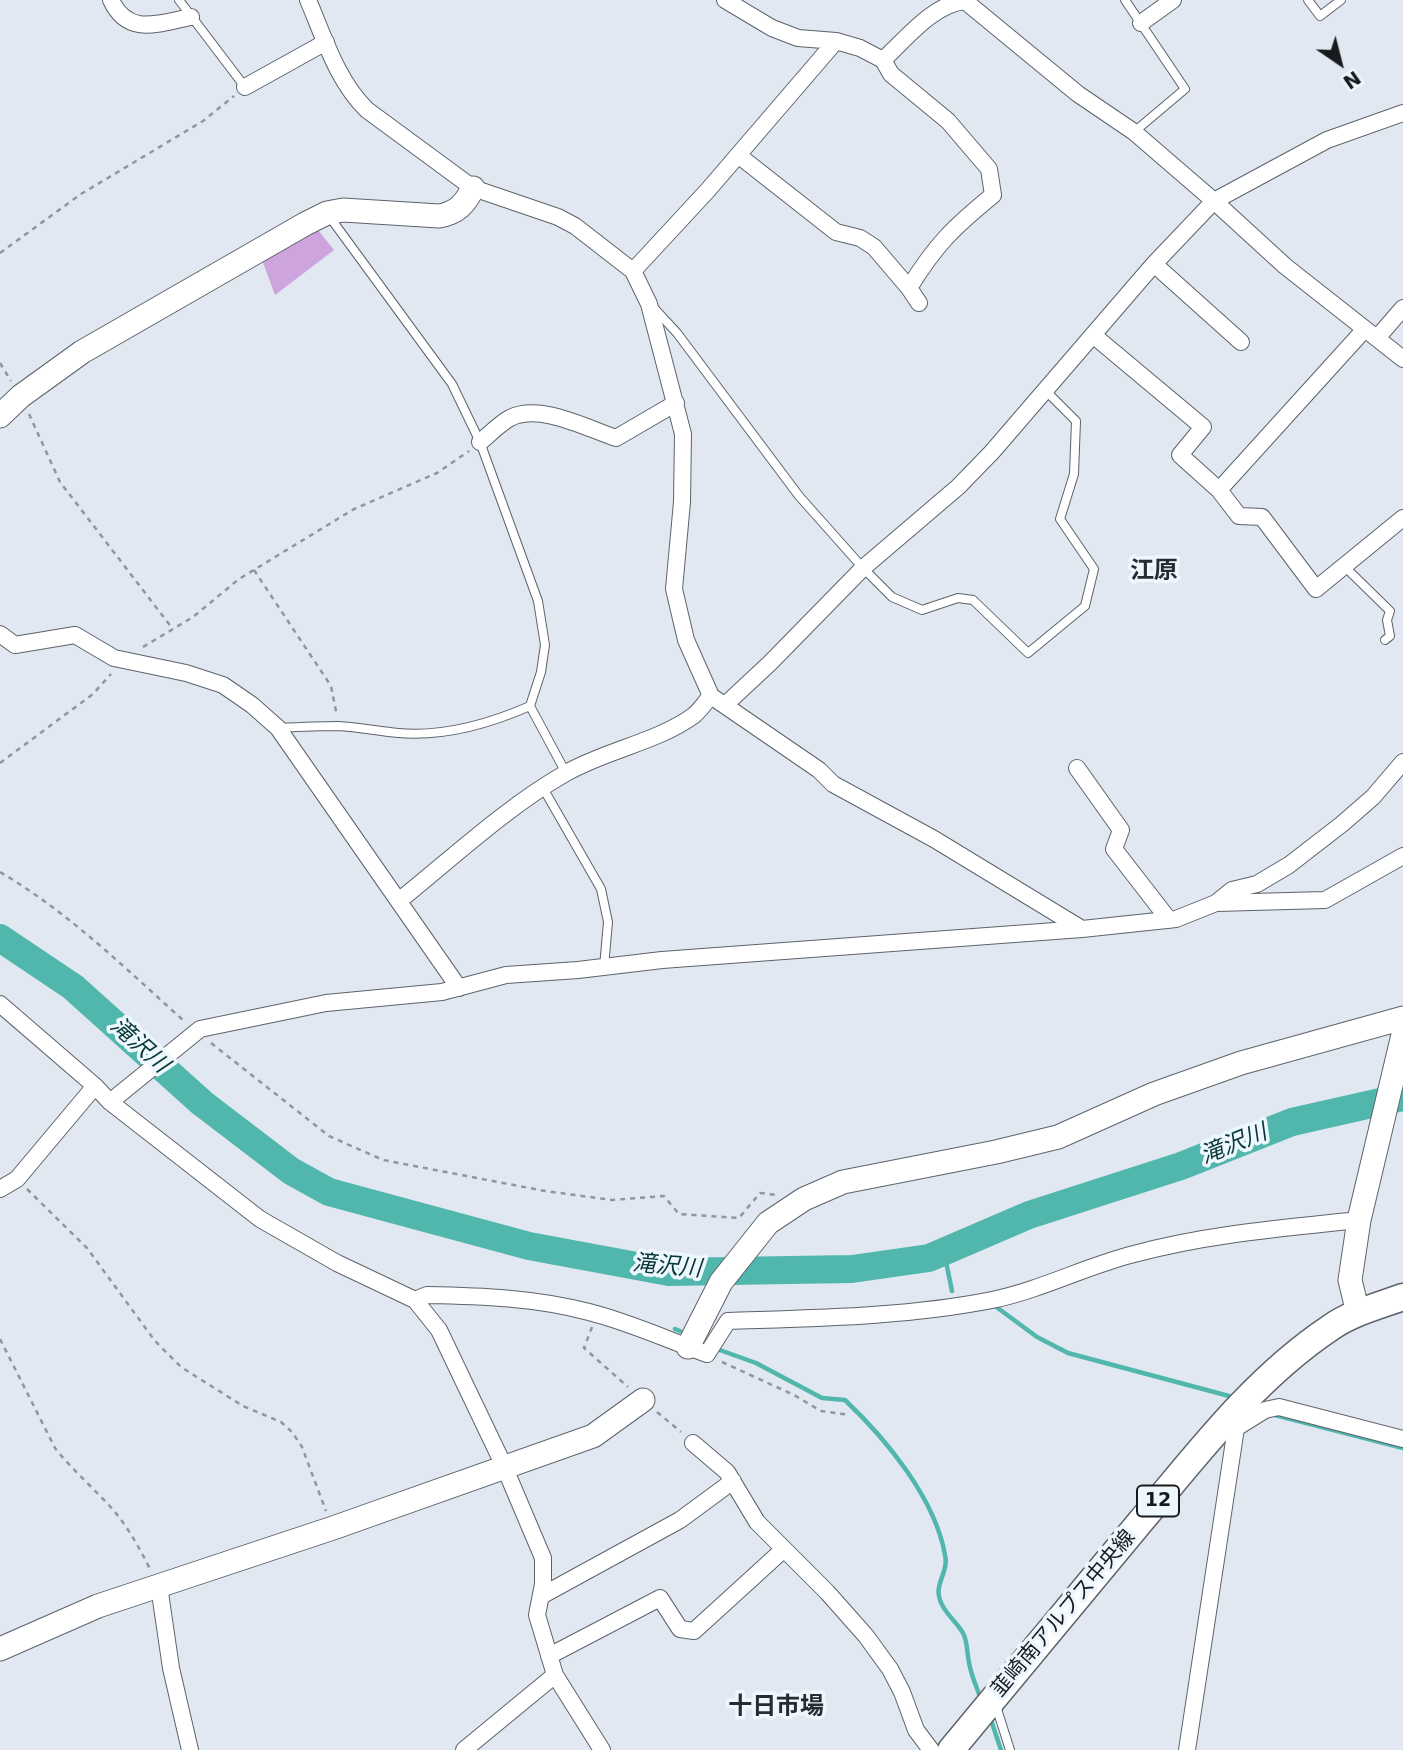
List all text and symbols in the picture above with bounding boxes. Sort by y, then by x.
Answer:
north arrow [1305,28,1375,98]
text: N [1339,67,1365,94]
district label: 江原 [1130,558,1178,586]
water label: 滝沢川 [104,1013,174,1079]
water label: 滝沢川 [1197,1119,1271,1171]
water label: 滝沢川 [631,1250,703,1284]
road number: 12 [1137,1485,1179,1516]
street label: 韮崎南アルプス中央線 [987,1525,1141,1703]
district label: 十日市場 [728,1694,824,1722]

